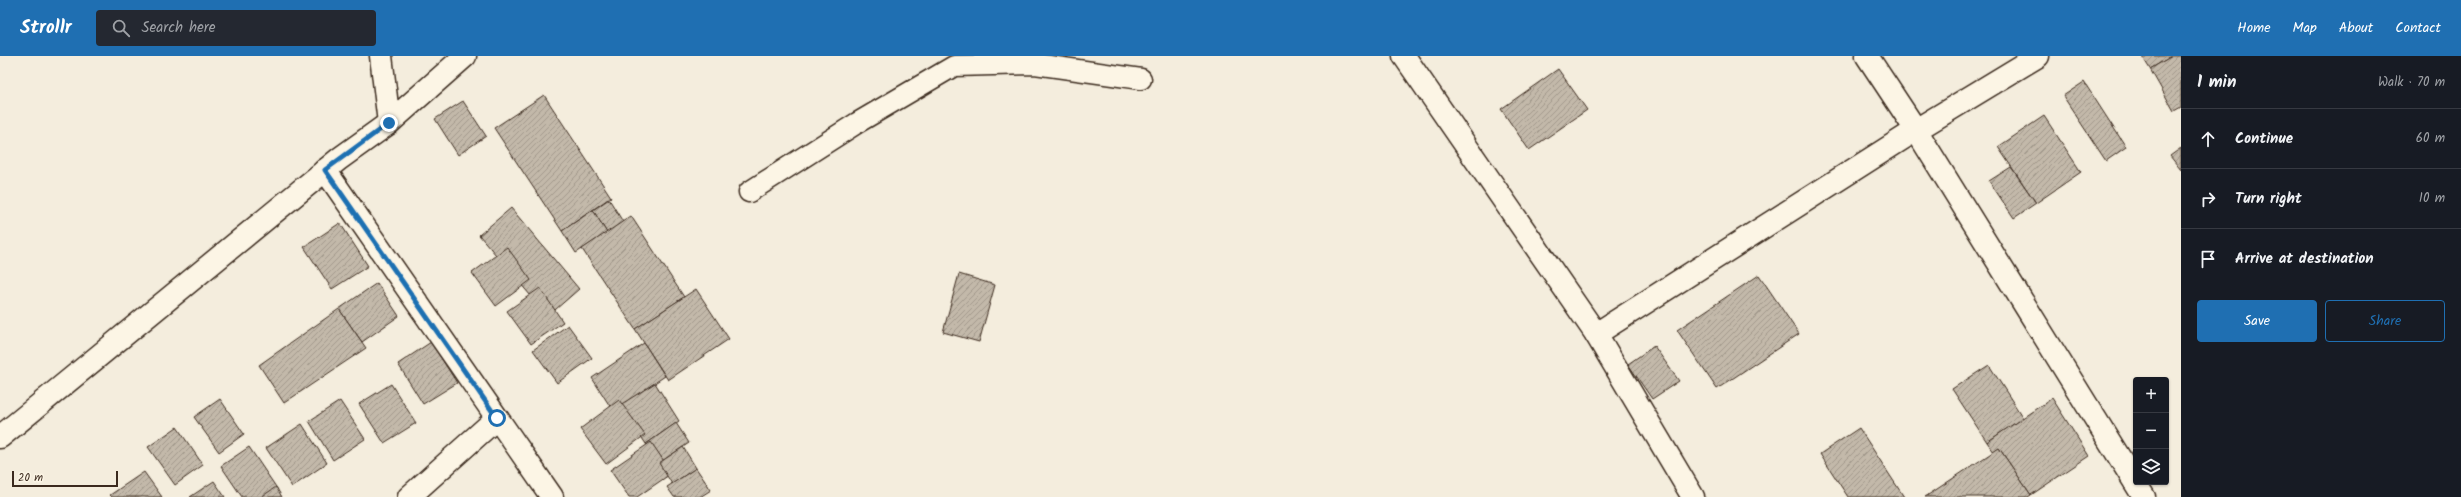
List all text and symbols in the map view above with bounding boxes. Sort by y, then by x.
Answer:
search box [96,10,376,46]
text: Strollr [20,13,72,43]
text: Search here [142,16,216,40]
icon: search [110,17,132,39]
text: Home [2237,17,2271,39]
text: Map [2293,17,2317,39]
text: About [2339,17,2373,39]
text: Contact [2395,17,2441,39]
text: 1 min [2197,69,2236,96]
text: Walk · 70 m [2378,72,2445,93]
route end [380,114,398,132]
text: Continue [2235,127,2293,151]
icon: ahead [2197,128,2219,150]
text: 60 m [2416,128,2445,149]
text: Turn right [2235,187,2302,211]
icon: right [2197,188,2219,210]
text: 10 m [2419,188,2445,209]
text: Arrive at destination [2235,247,2374,271]
icon: arrive [2197,248,2219,270]
button: Save [2197,300,2317,342]
button: Share [2325,300,2445,342]
map controls [2133,377,2169,485]
button: + [2133,377,2169,413]
route start [488,409,506,427]
button: − [2133,413,2169,449]
button: layers [2133,449,2169,485]
scale bar [12,469,118,488]
text: 20 m [18,469,43,487]

